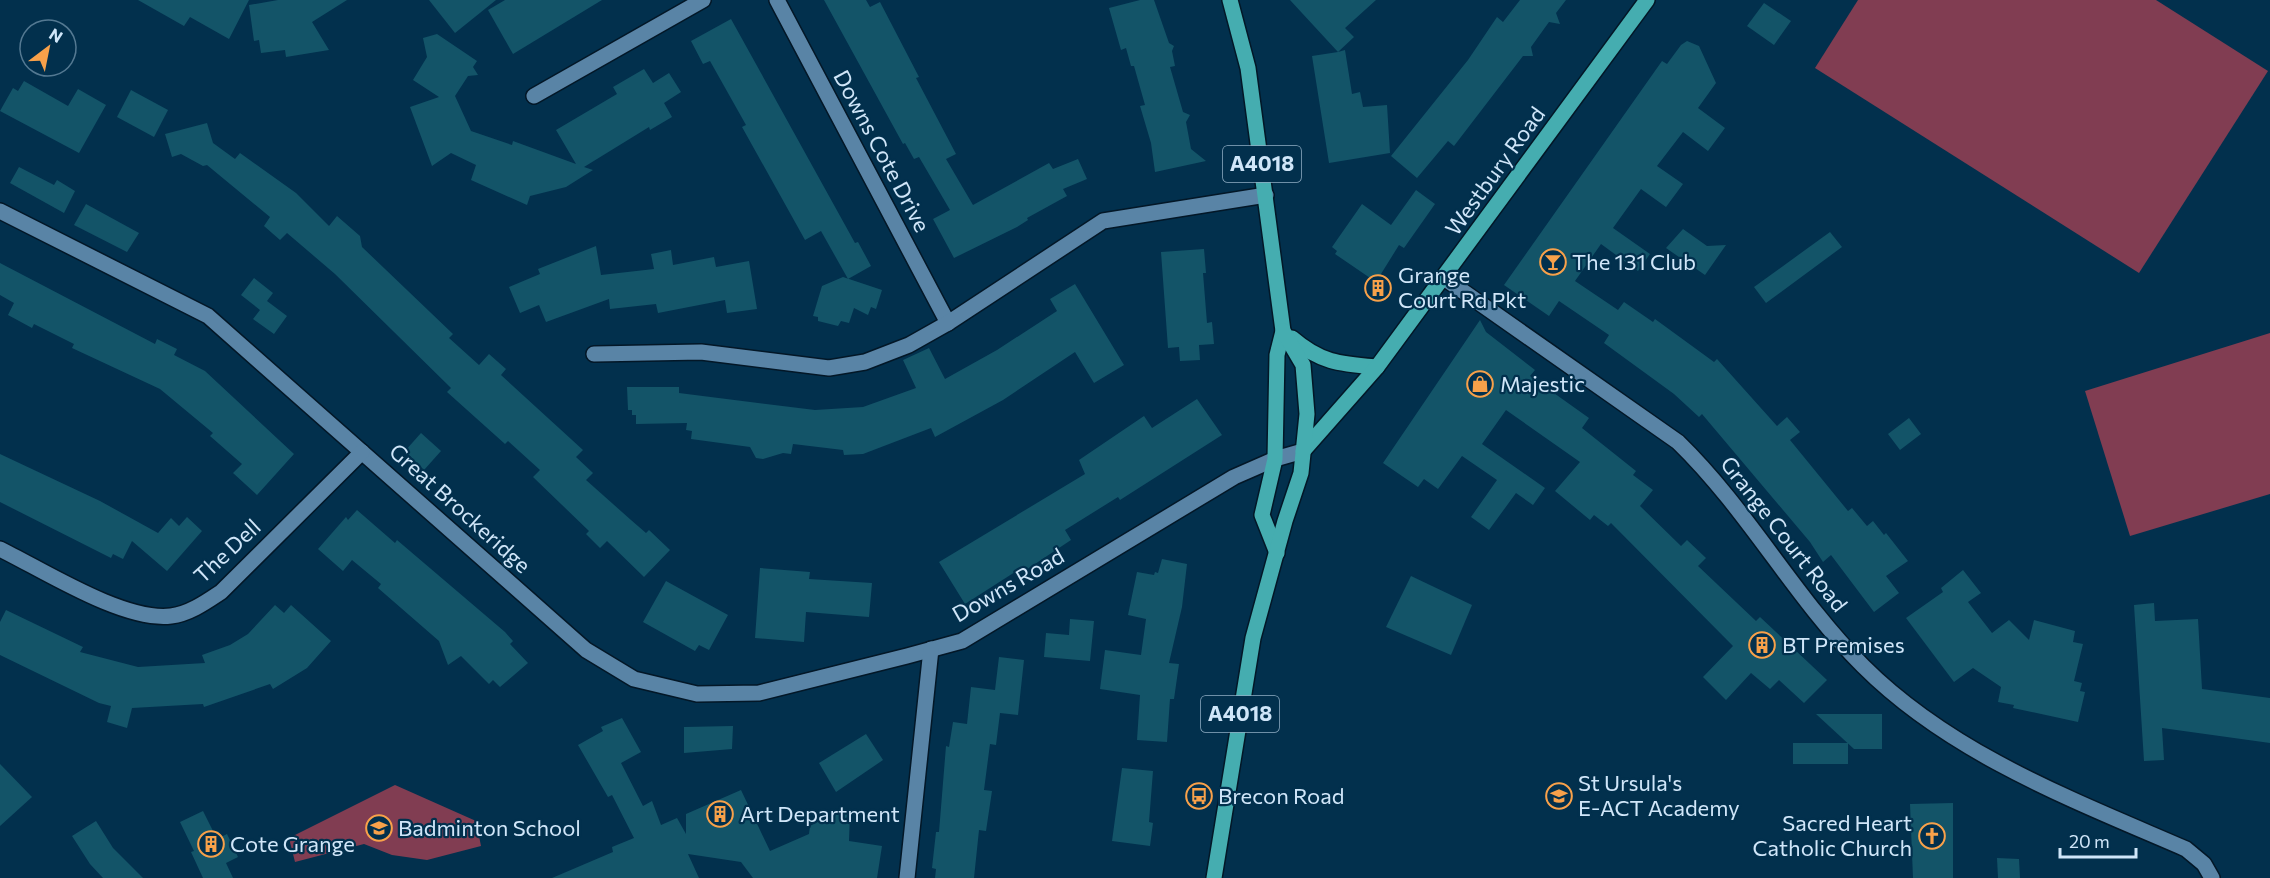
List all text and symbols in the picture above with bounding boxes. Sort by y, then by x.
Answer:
north arrow [18,18,78,78]
text: N [46,24,66,46]
street label: Downs Cote Drive [828,65,936,236]
street label: Westbury Road [1439,101,1550,240]
road number: A4018 [1223,146,1301,182]
bar icon: The 131 Club [1538,247,1568,277]
place label: The 131 Club [1572,248,1696,275]
place label: Grange Court Rd Pkt [1398,261,1526,313]
building icon: Grange Court Rd Pkt [1363,273,1393,303]
shop icon: Majestic [1465,369,1495,399]
place label: Majestic [1500,370,1585,397]
street label: Great Brockeridge [384,437,537,578]
street label: Grange Court Road [1715,450,1854,617]
street label: The Dell [188,513,266,588]
street label: Downs Road [947,542,1069,627]
building icon: BT Premises [1747,630,1777,660]
place label: BT Premises [1782,631,1905,658]
road number: A4018 [1201,696,1279,732]
place label: St Ursula's E-ACT Academy [1578,769,1740,821]
bus stop icon: Brecon Road [1184,781,1214,811]
school or university icon: St Ursula's E-ACT Academy [1544,781,1574,811]
place label: Brecon Road [1218,782,1344,809]
building icon: Art Department [705,799,735,829]
place label: Art Department [740,800,900,827]
place label: Sacred Heart Catholic Church [1752,809,1912,861]
school or university icon: Badminton School [364,813,394,843]
place label: Badminton School [398,814,581,841]
church icon: Sacred Heart Catholic Church [1917,821,1947,851]
scale bar [2060,821,2136,859]
building icon: Cote Grange [196,829,226,859]
place label: Cote Grange [230,830,355,857]
text: 20 m [2069,830,2110,852]

